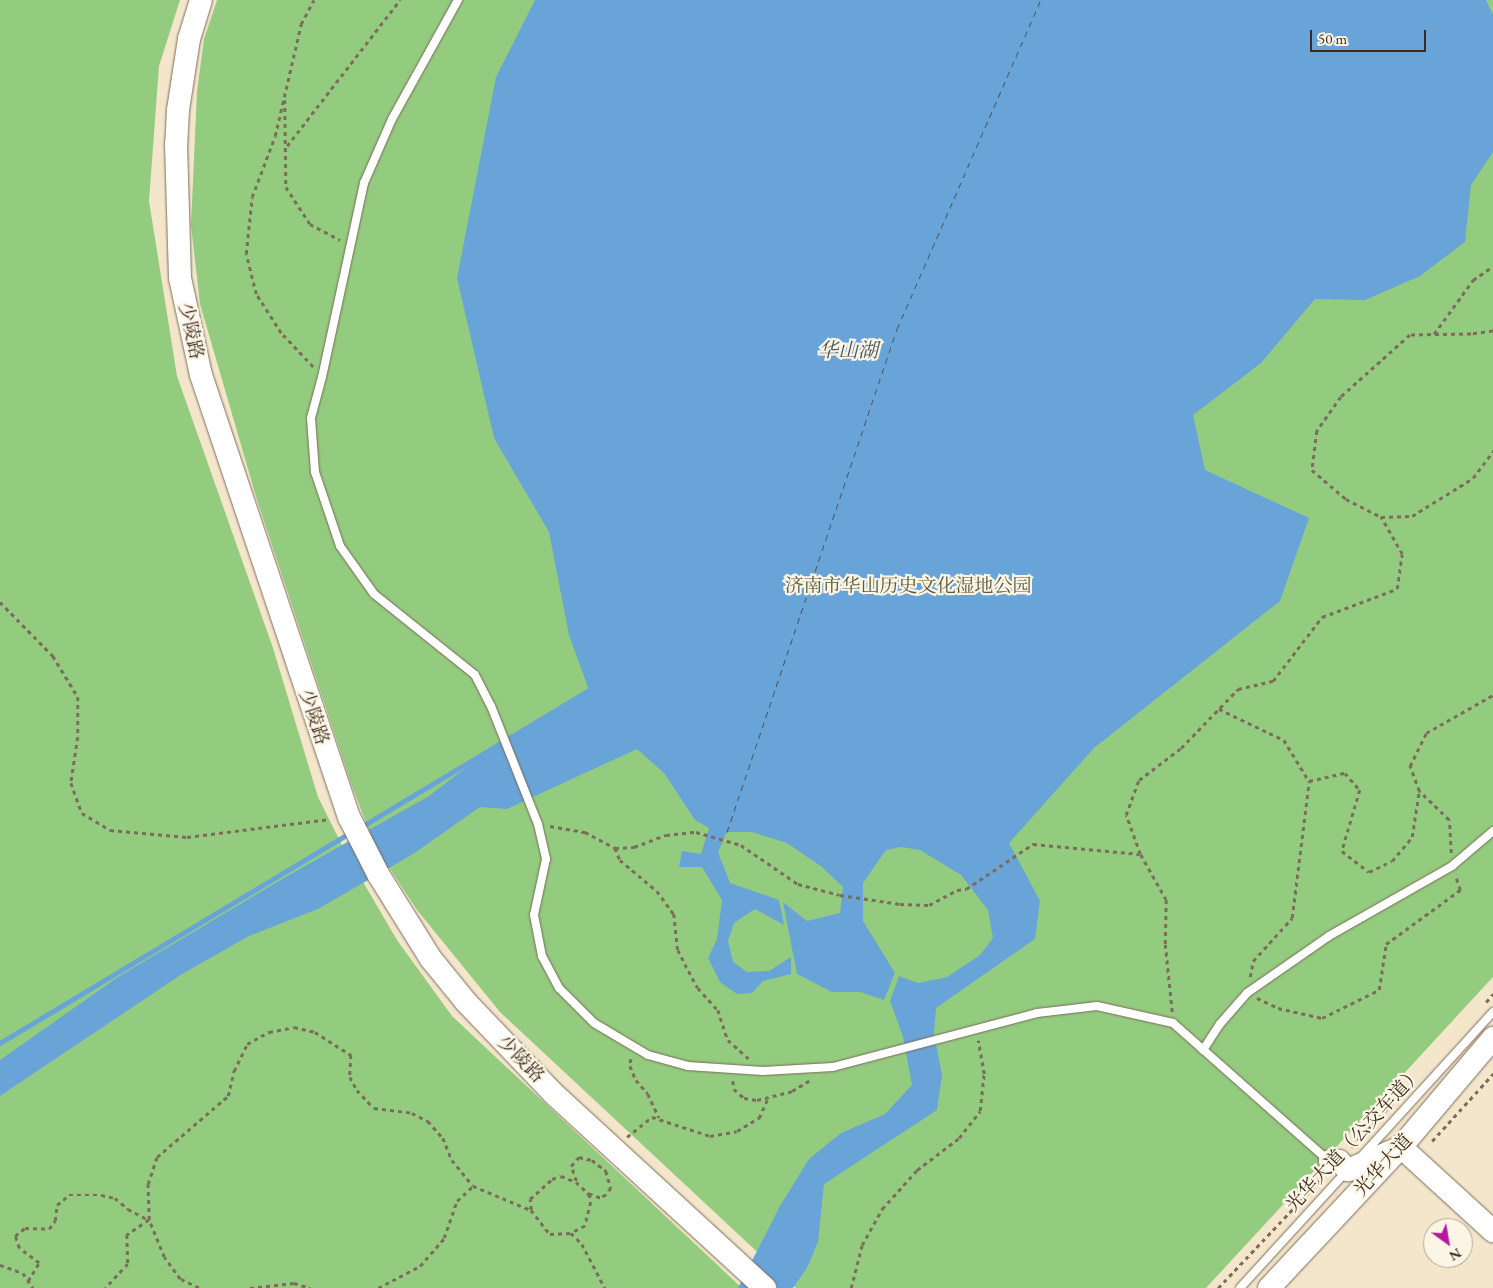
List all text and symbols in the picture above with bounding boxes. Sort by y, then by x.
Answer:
scale bar [1313,20,1429,52]
text: 50 m [1318,29,1347,48]
street label: 少陵路 [174,301,208,361]
water label: 华山湖 [818,338,878,362]
park label: 济南市华山历史文化湿地公园 [785,575,1031,597]
street label: 少陵路 [294,686,334,748]
street label: 少陵路 [493,1031,549,1087]
street label: 光华大道（公交车道） [1281,1062,1427,1216]
street label: 光华大道 [1349,1129,1417,1201]
north arrow [1423,1218,1473,1268]
text: N [1446,1244,1465,1266]

